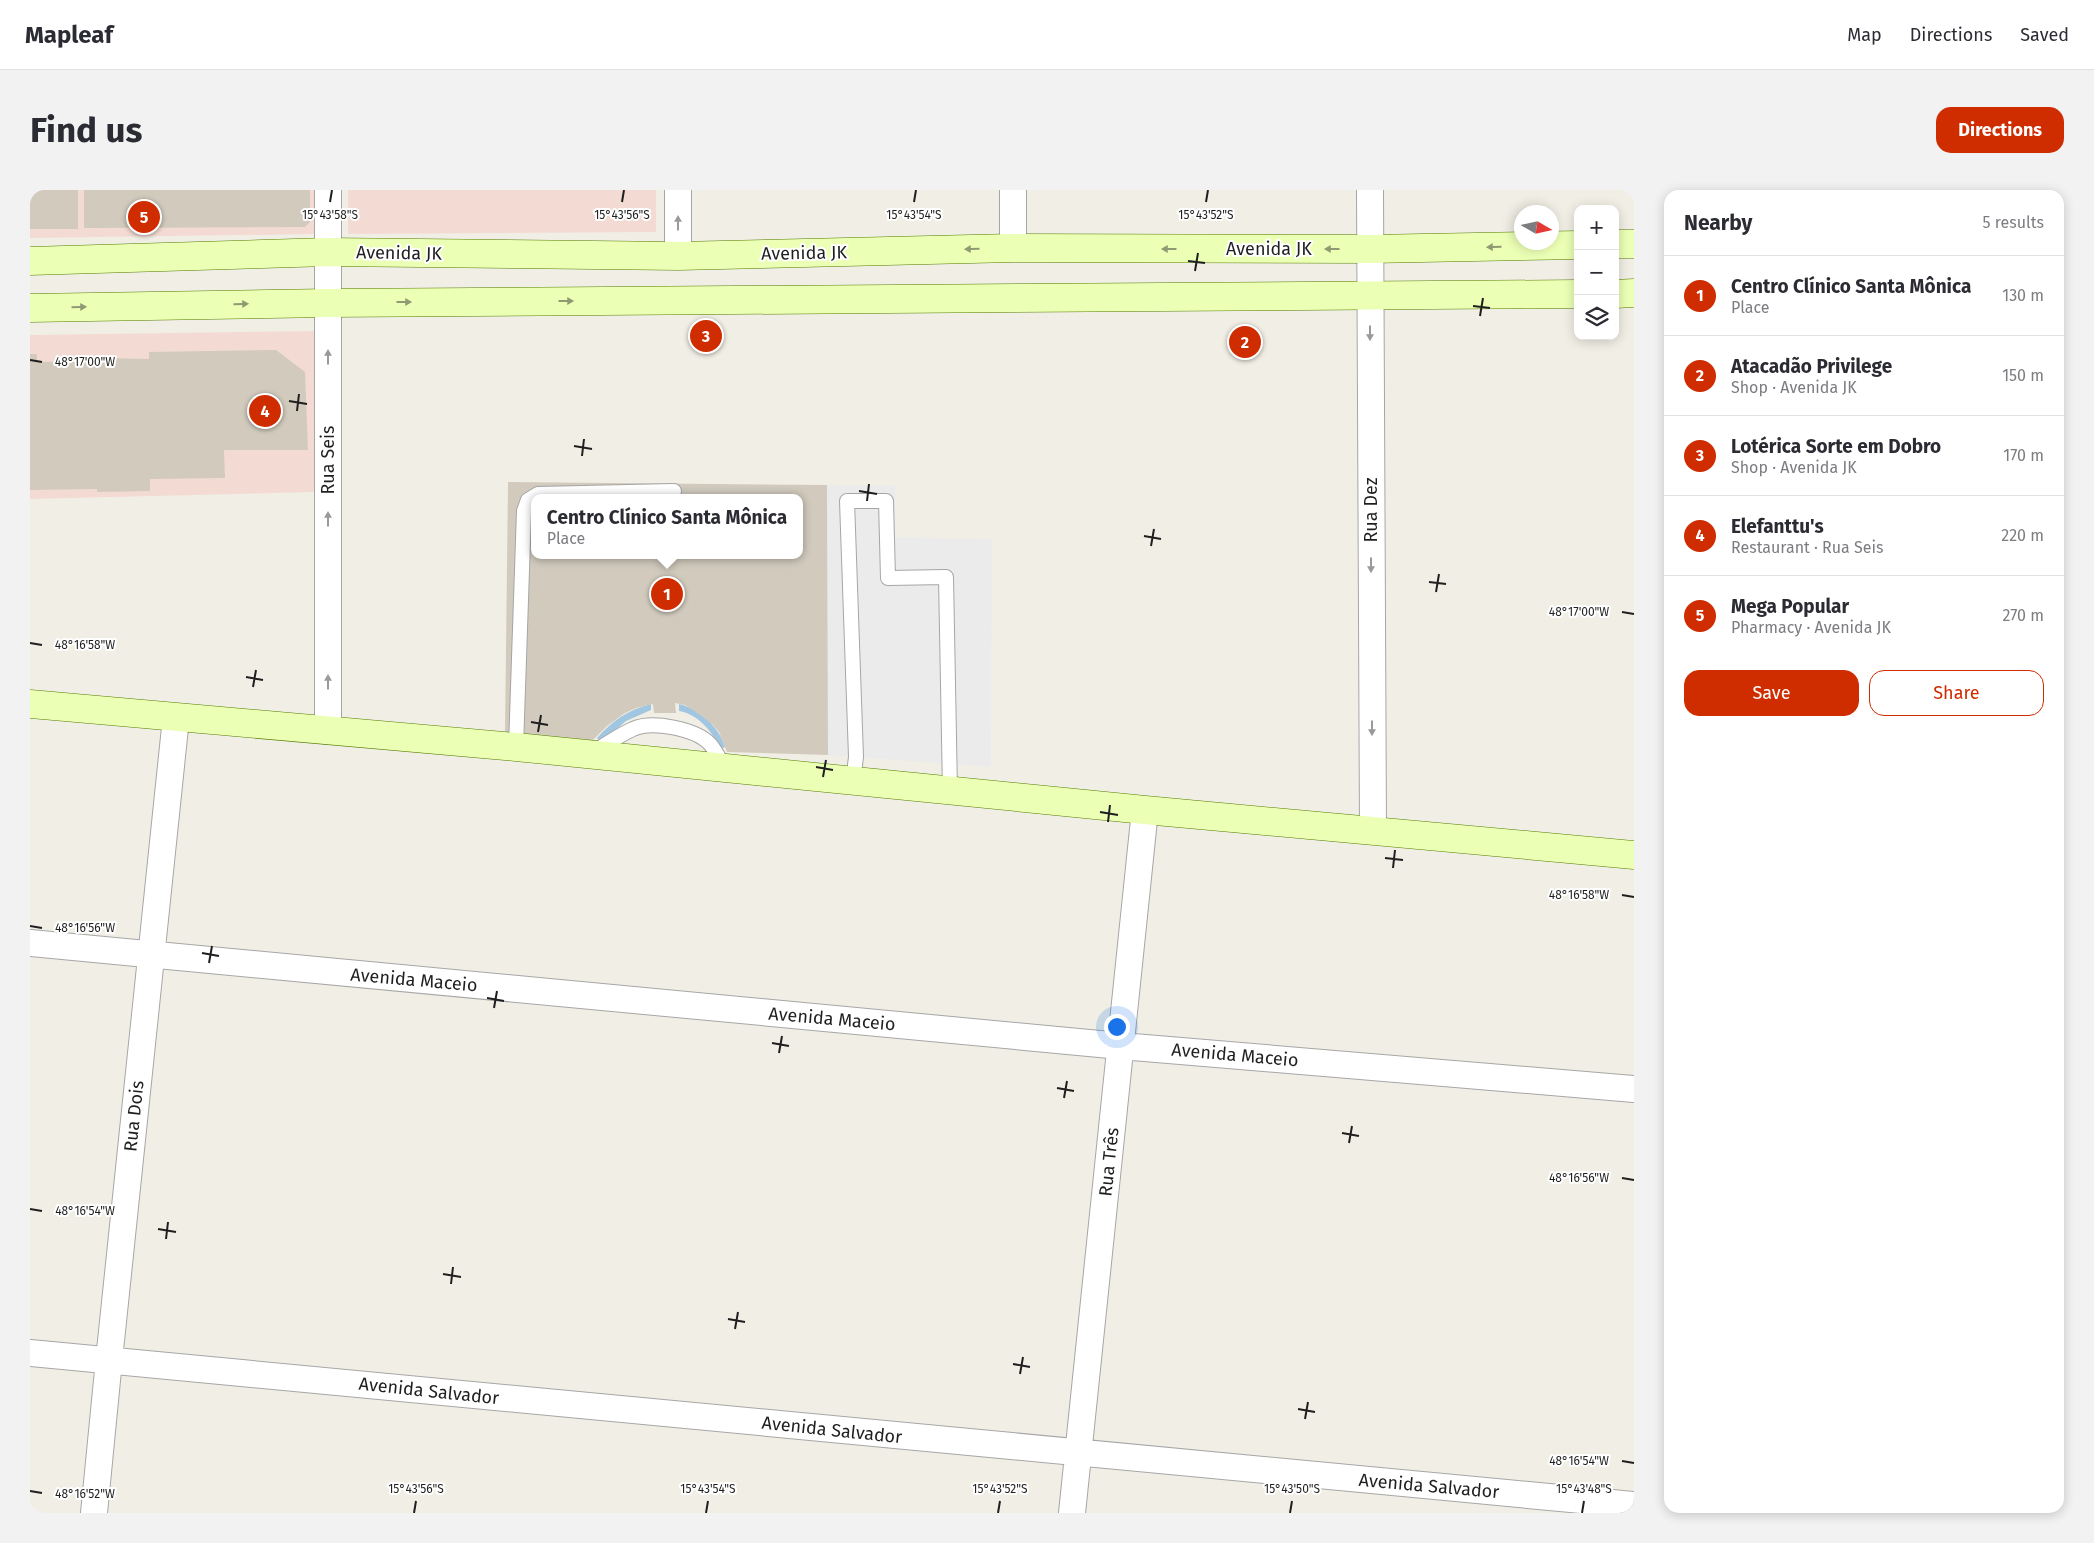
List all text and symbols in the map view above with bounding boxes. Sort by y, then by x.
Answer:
text: Mapleaf [25,21,113,49]
text: Map [1847,24,1882,46]
text: Directions [1910,24,1992,46]
text: Saved [2020,24,2069,46]
button: Directions [1936,107,2064,153]
text: Find us [30,109,142,151]
pin: 5 [128,198,160,236]
north arrow [1514,205,1559,250]
map controls [1574,205,1619,340]
button: + [1574,205,1619,250]
text: 15°43'58"S [302,208,358,222]
text: 15°43'56"S [594,208,650,222]
text: 15°43'54"S [886,208,942,222]
text: 15°43'52"S [1178,208,1234,222]
text: Nearby [1684,210,1752,236]
text: 5 results [1983,213,2044,232]
one-way arrow [674,215,682,231]
street label: Avenida JK [1226,238,1312,260]
street label: Avenida JK [356,241,443,265]
street label: Avenida JK [761,241,848,265]
one-way arrow [1486,243,1502,251]
one-way arrow [963,245,979,253]
one-way arrow [1161,245,1177,253]
one-way arrow [1323,245,1339,253]
button: − [1574,250,1619,295]
text: Centro Clínico Santa Mônica [1731,275,1971,298]
text: 1 [1696,286,1704,305]
text: 130 m [2002,286,2044,305]
button: layers [1574,295,1619,340]
one-way arrow [558,297,574,305]
one-way arrow [396,298,412,306]
text: Place [1731,298,1770,317]
one-way arrow [233,300,249,308]
one-way arrow [71,303,87,311]
pin: 3 [690,317,722,355]
pin: 2 [1229,323,1261,361]
one-way arrow [1366,325,1374,341]
one-way arrow [324,349,332,365]
text: 48°17'00"W [55,355,115,369]
text: Atacadão Privilege [1731,355,1892,378]
text: 2 [1696,366,1704,385]
text: 150 m [2002,366,2044,385]
text: Shop · Avenida JK [1731,378,1857,397]
pin: 4 [249,392,281,430]
street label: Rua Seis [317,425,339,495]
text: Lotérica Sorte em Dobro [1731,435,1941,458]
text: 3 [1696,446,1704,465]
text: 170 m [2003,446,2044,465]
text: Shop · Avenida JK [1731,458,1857,477]
street label: Rua Dez [1360,477,1382,543]
popup [531,494,803,559]
text: Centro Clínico Santa Mônica [547,506,787,529]
one-way arrow [324,511,332,527]
text: Elefanttu's [1731,515,1824,538]
text: 4 [1695,526,1705,545]
text: 220 m [2001,526,2044,545]
text: Place [547,529,585,548]
text: Restaurant · Rua Seis [1731,538,1883,557]
one-way arrow [1367,558,1375,574]
pin: 1 [651,575,683,613]
text: Mega Popular [1731,595,1849,618]
text: 48°17'00"W [1549,605,1609,619]
text: 5 [1696,606,1704,625]
text: 270 m [2002,606,2044,625]
text: Pharmacy · Avenida JK [1731,618,1891,637]
text: 48°16'58"W [55,638,115,652]
button: Save [1684,670,1859,716]
button: Share [1869,670,2044,716]
one-way arrow [324,674,332,690]
one-way arrow [1368,720,1376,736]
text: 48°16'58"W [1549,888,1609,902]
text: 48°16'56"W [55,921,115,935]
street label: Avenida Maceio [350,963,478,997]
street label: Avenida Maceio [768,1002,896,1036]
your location [1104,1014,1130,1040]
street label: Avenida Maceio [1171,1038,1299,1072]
street label: Rua Dois [119,1079,149,1153]
street label: Rua Três [1094,1126,1124,1198]
text: 48°16'56"W [1549,1171,1609,1185]
text: 48°16'54"W [55,1204,115,1218]
street label: Avenida Salvador [358,1373,500,1409]
street label: Avenida Salvador [761,1412,903,1448]
text: 48°16'54"W [1549,1454,1609,1468]
street label: Avenida Salvador [1358,1469,1500,1503]
text: 15°43'56"S [388,1482,444,1496]
text: 15°43'54"S [680,1482,736,1496]
text: 15°43'52"S [972,1482,1028,1496]
text: 15°43'50"S [1264,1482,1320,1496]
text: 15°43'48"S [1556,1482,1612,1496]
text: 48°16'52"W [55,1487,115,1501]

